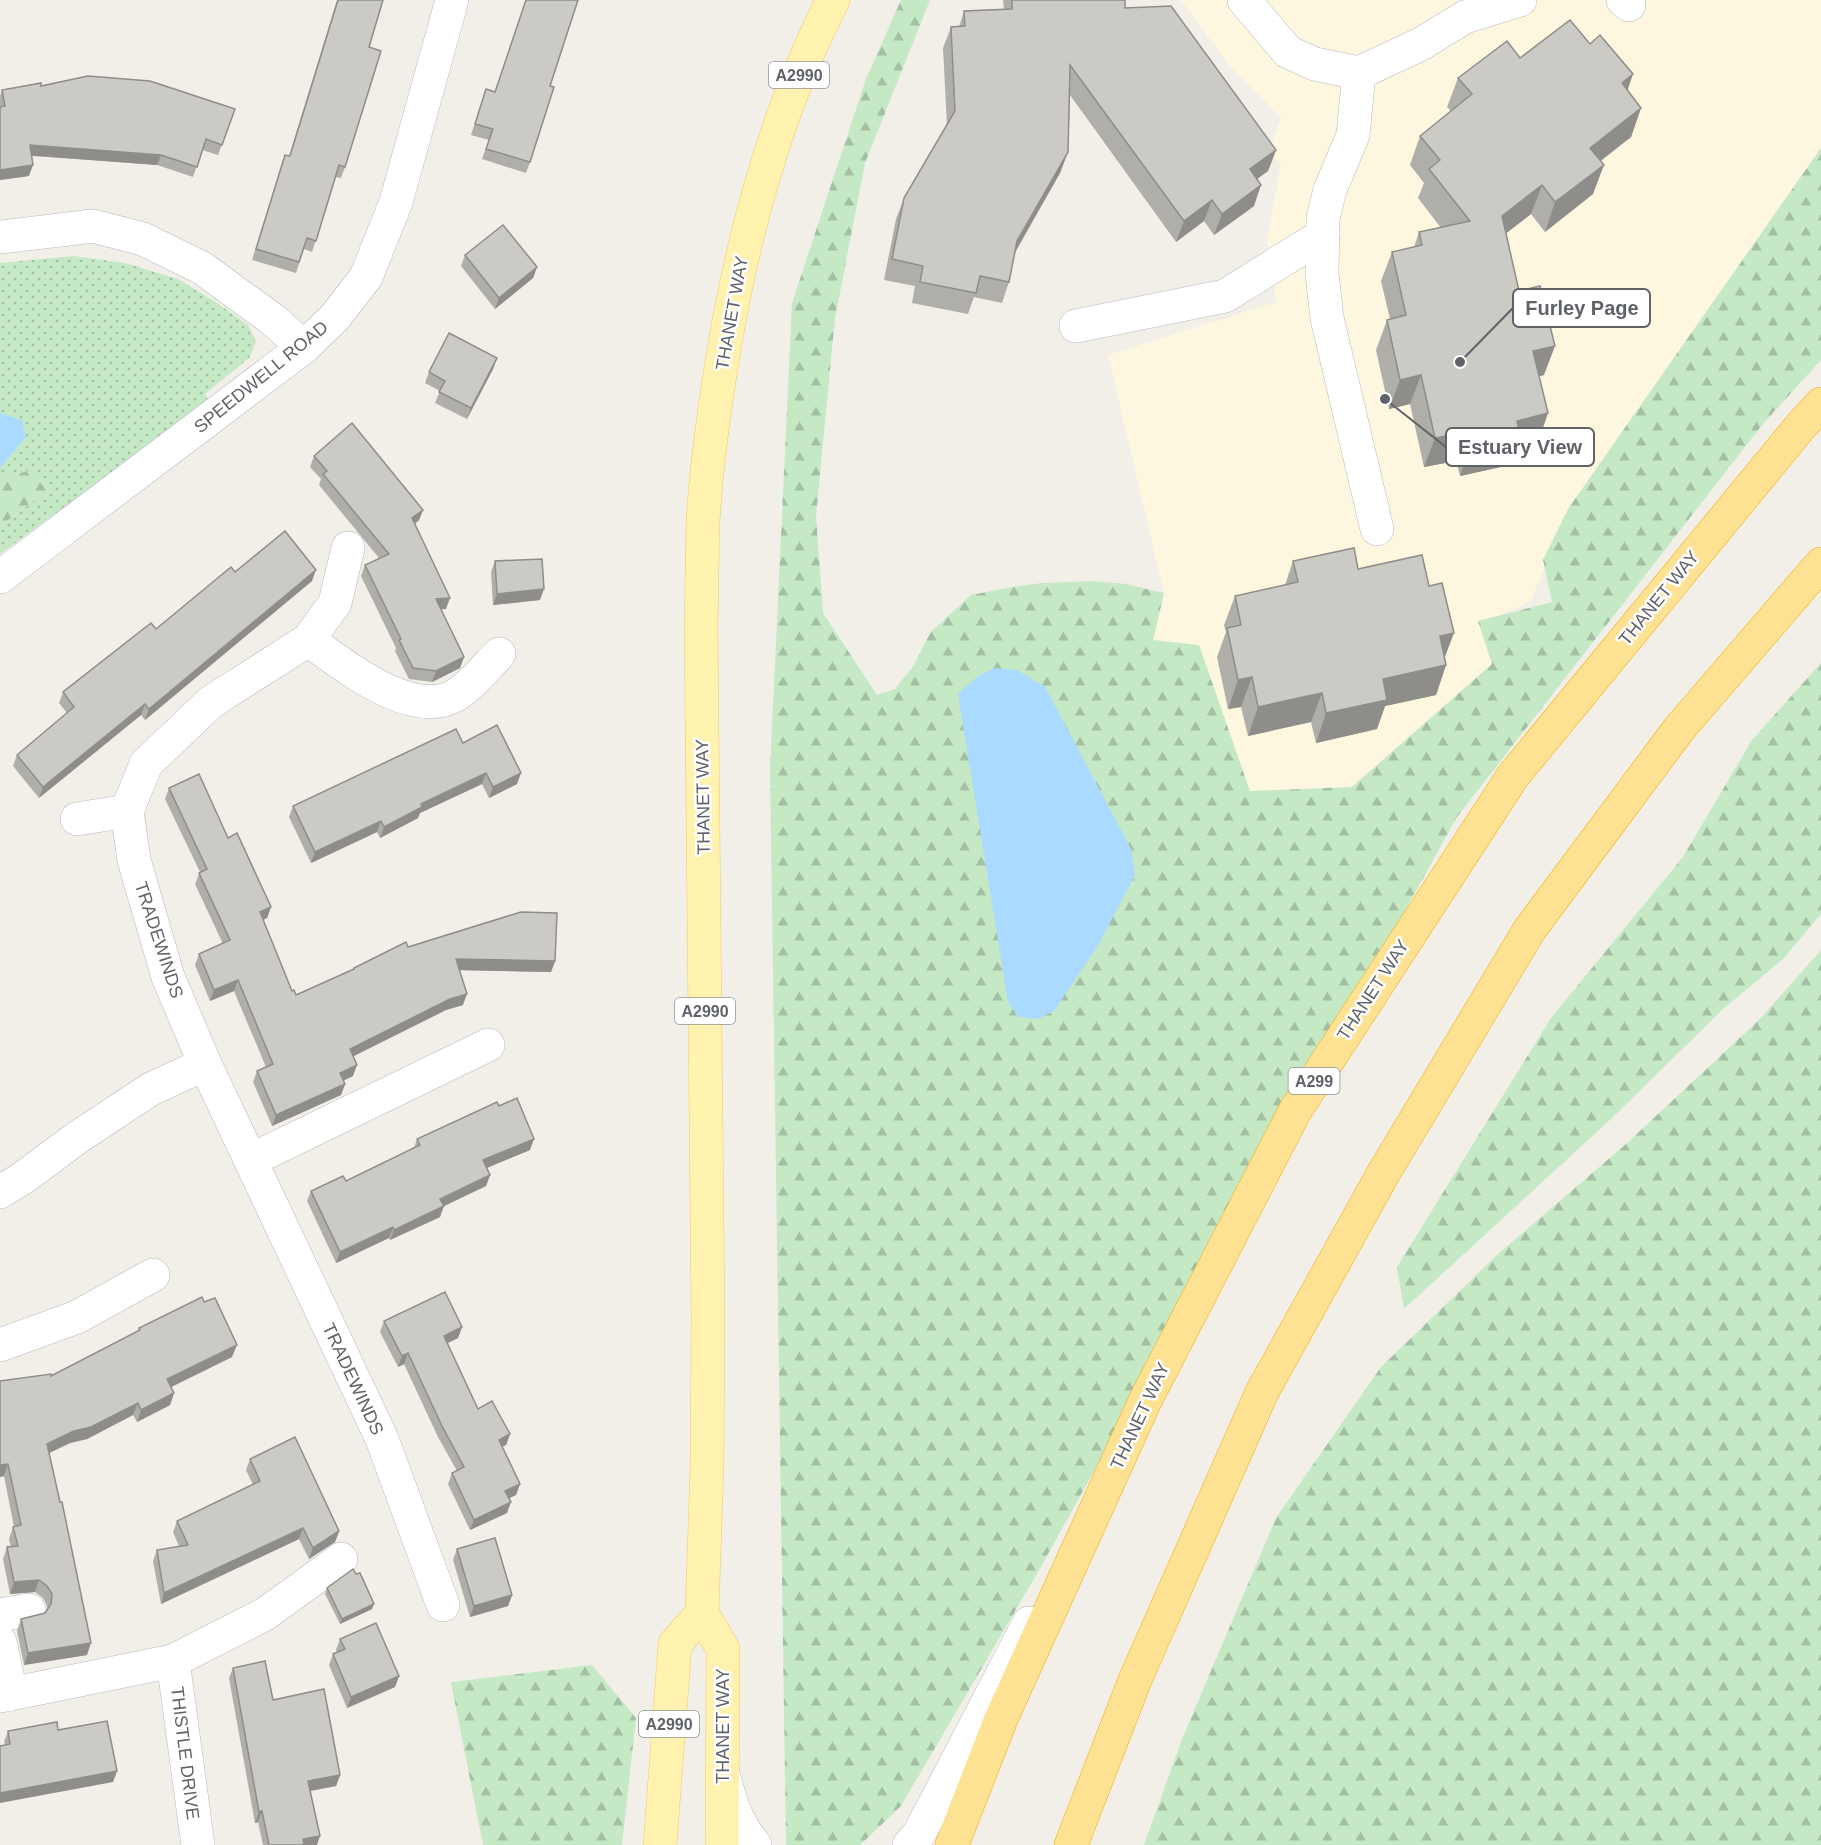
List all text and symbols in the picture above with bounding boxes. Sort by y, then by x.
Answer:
road number: A2990 [769,62,829,88]
street label: THANET WAY [712,254,752,372]
callout: Furley Page [1513,289,1650,327]
text: Furley Page [1525,297,1639,319]
street label: SPEEDWELL ROAD [190,317,332,437]
callout: Estuary View [1446,428,1594,466]
text: Estuary View [1458,436,1583,458]
street label: THANET WAY [1615,547,1703,649]
street label: THANET WAY [692,739,714,855]
street label: TRADEWINDS [131,879,187,1001]
street label: THANET WAY [1333,936,1413,1044]
road number: A2990 [675,998,735,1024]
road number: A299 [1288,1068,1340,1094]
street label: TRADEWINDS [318,1320,388,1438]
street label: THANET WAY [1106,1359,1174,1473]
street label: THANET WAY [713,1668,733,1784]
street label: THISTLE DRIVE [167,1685,203,1821]
road number: A2990 [639,1711,699,1737]

